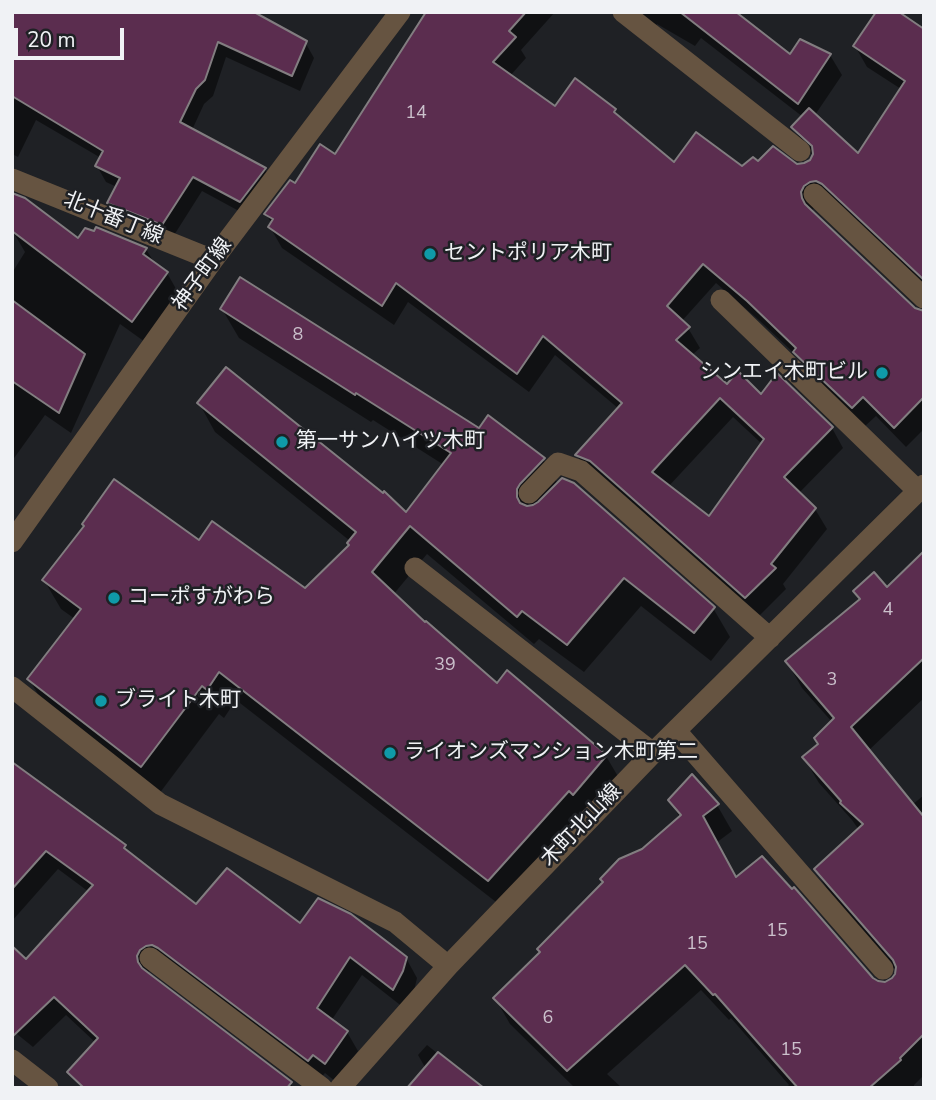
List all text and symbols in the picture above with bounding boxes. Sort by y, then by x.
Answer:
scale bar [18,14,128,58]
text: 20 m [27,26,76,54]
house number: 14 [405,103,427,125]
street label: 北十番丁線 [60,188,166,250]
street label: 神子町線 [168,234,238,316]
place label: セントポリア木町 [444,241,612,267]
marker: セントポリア木町 [422,246,438,262]
house number: 8 [293,325,303,347]
place label: シンエイ木町ビル [700,360,868,386]
marker: シンエイ木町ビル [874,365,890,381]
place label: 第一サンハイツ木町 [296,429,485,455]
marker: 第一サンハイツ木町 [274,434,290,450]
place label: コーポすがわら [128,585,275,611]
marker: コーポすがわら [106,590,122,606]
house number: 4 [883,600,893,622]
house number: 39 [434,655,456,677]
house number: 3 [827,670,837,692]
place label: ブライト木町 [115,688,241,714]
marker: ブライト木町 [93,693,109,709]
place label: ライオンズマンション木町第二 [404,740,698,766]
marker: ライオンズマンション木町第二 [382,745,398,761]
street label: 木町北山線 [536,779,628,873]
house number: 15 [766,921,788,943]
house number: 15 [686,934,708,956]
house number: 6 [543,1008,553,1030]
house number: 15 [780,1040,802,1062]

